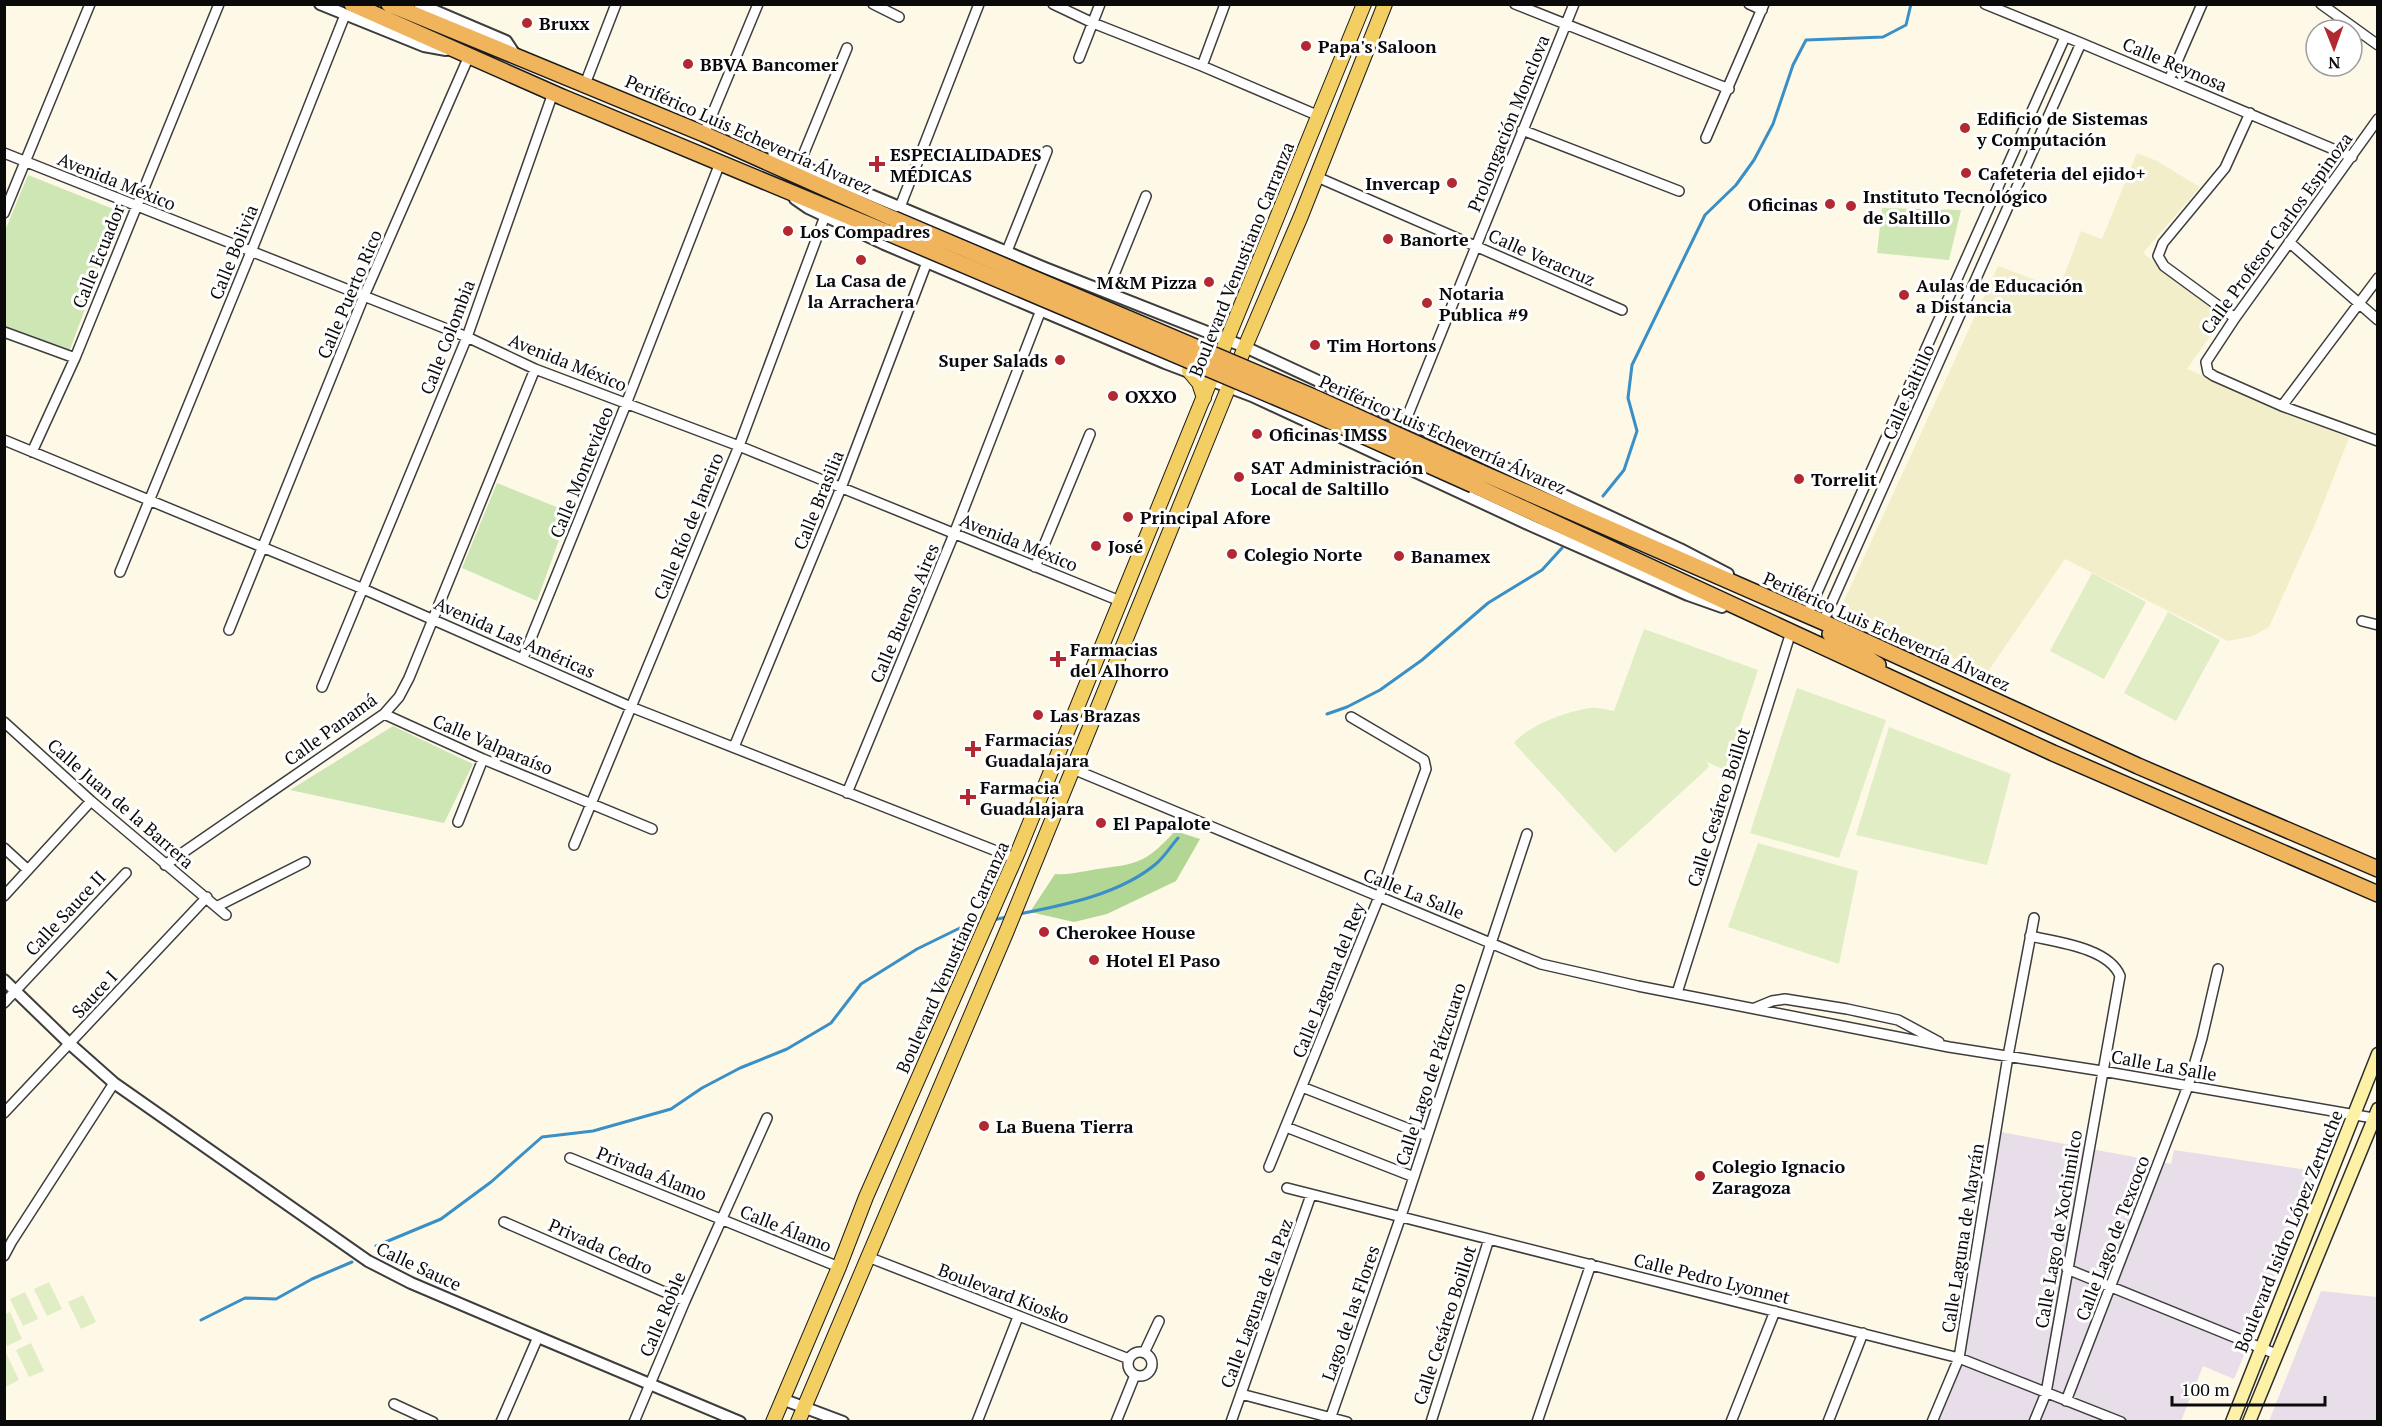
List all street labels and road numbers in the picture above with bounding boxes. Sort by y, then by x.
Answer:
street label: Prolongación Monclova [1461,31,1555,215]
street label: Calle Reynosa [2119,31,2231,97]
street label: Periférico Luis Echeverría Álvarez [622,69,876,199]
street label: Calle Profesor Carlos Espinoza [2195,127,2357,339]
street label: Boulevard Venustiano Carranza [1183,138,1299,380]
street label: Avenida México [54,146,180,216]
street label: Calle Ecuador [66,200,130,312]
street label: Calle Bolivia [203,201,263,303]
street label: Calle Veracruz [1485,223,1599,291]
street label: Calle Puerto Rico [311,226,387,362]
street label: Calle Colombia [414,276,480,398]
street label: Avenida México [505,327,631,397]
street label: Calle Saltillo [1876,340,1940,443]
street label: Periférico Luis Echeverría Álvarez [1316,369,1570,499]
street label: Calle Montevideo [544,402,618,541]
street label: Calle Brasilia [787,447,849,553]
street label: Calle Río de Janeiro [647,449,729,603]
street label: Avenida México [956,507,1082,577]
street label: Calle Buenos Aires [864,540,944,686]
street label: Periférico Luis Echeverría Álvarez [1760,566,2014,696]
street label: Avenida Las Américas [431,591,599,683]
street label: Calle Panamá [279,687,381,771]
street label: Calle Valparaíso [429,708,557,780]
street label: Calle Cesáreo Boillot [1681,724,1755,890]
street label: Calle Juan de la Barrera [43,733,199,873]
street label: Boulevard Venustiano Carranza [890,837,1014,1077]
street label: Calle La Salle [1360,862,1468,924]
street label: Calle Sauce II [19,865,111,961]
street label: Calle Laguna del Rey [1286,898,1370,1061]
street label: Sauce I [66,965,122,1023]
street label: Calle Lago de Pátzcuaro [1389,979,1471,1168]
street label: Calle La Salle [2109,1044,2219,1086]
street label: Boulevard Isidro López Zertuche [2228,1106,2348,1356]
street label: Calle Lago de Xochimilco [2029,1128,2087,1330]
street label: Privada Álamo [593,1140,711,1206]
street label: Calle Laguna de Mayrán [1935,1141,1989,1335]
street label: Calle Lago de Texcoco [2069,1152,2155,1324]
street label: Calle Álamo [737,1199,835,1257]
street label: Privada Cedro [545,1212,657,1280]
street label: Calle Laguna de la Paz [1214,1215,1298,1391]
street label: Calle Sauce [373,1236,465,1296]
street label: Lago de las Flores [1316,1242,1384,1384]
street label: Calle Cesáreo Boillot [1407,1242,1481,1408]
street label: Calle Pedro Lyonnet [1631,1247,1793,1309]
street label: Boulevard Kiosko [935,1257,1073,1329]
street label: Calle Roble [633,1268,691,1360]

